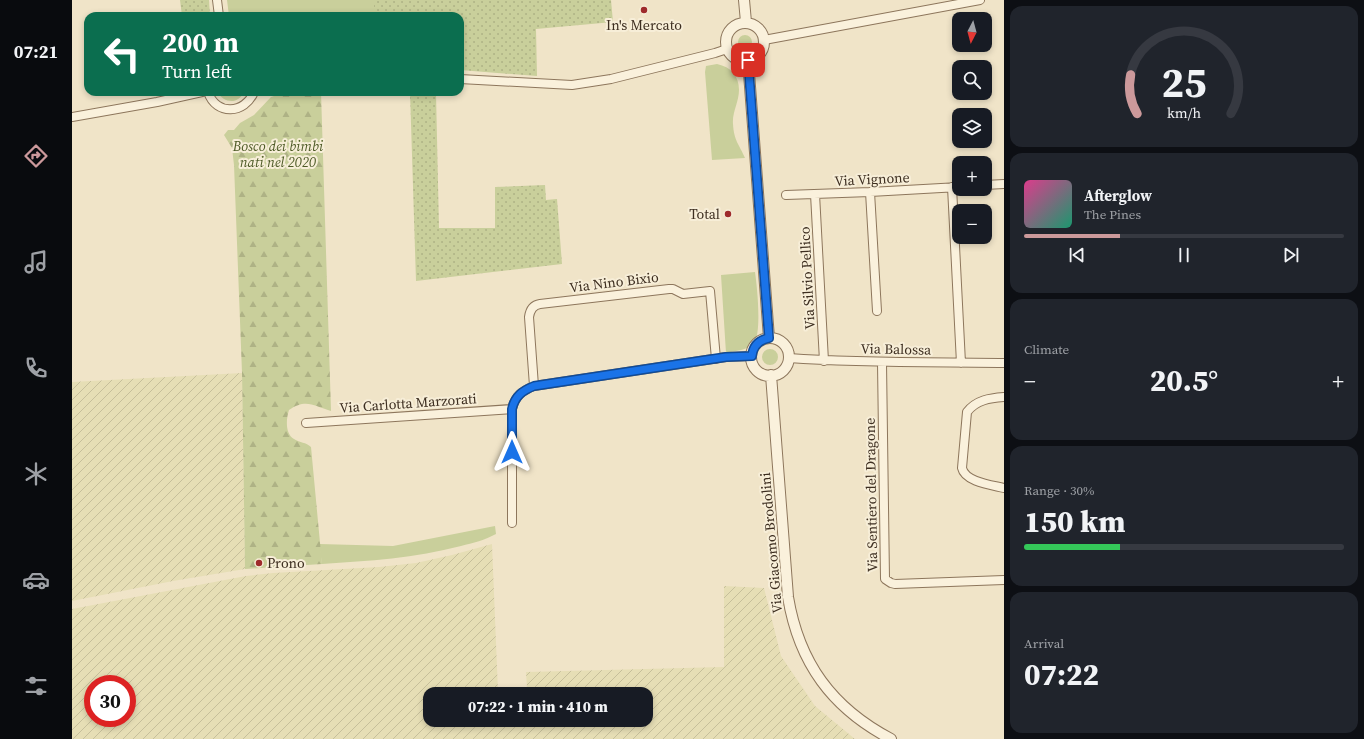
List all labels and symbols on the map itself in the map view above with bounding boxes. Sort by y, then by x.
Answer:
marker: In's Mercato [639,5,649,15]
north arrow [952,12,992,52]
place label: In's Mercato [606,15,682,35]
pin [731,43,765,77]
park label: Bosco dei bimbi nati nel 2020 [232,136,324,172]
street label: Via Vignone [834,167,910,191]
place label: Total [689,204,720,224]
marker: Total [723,209,733,219]
street label: Via Silvio Pellico [794,226,820,330]
street label: Via Nino Bixio [568,267,660,297]
street label: Via Balossa [861,338,932,360]
street label: Via Carlotta Marzorati [339,388,477,418]
street label: Via Sentiero del Dragone [860,418,882,572]
position arrow [491,431,533,473]
street label: Via Giacomo Brodolini [755,472,787,614]
place label: Prono [267,553,305,573]
marker: Prono [254,558,264,568]
speed limit sign: 30 [84,675,136,727]

